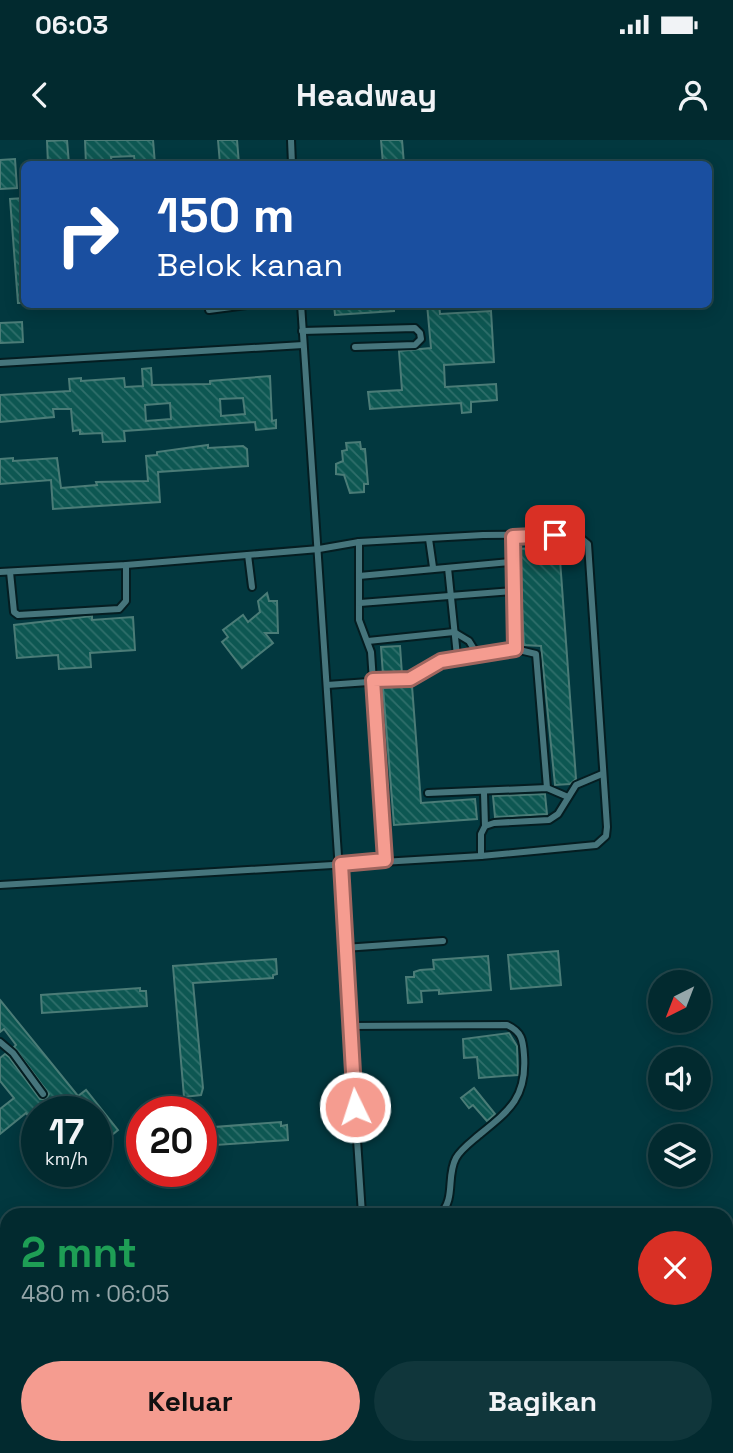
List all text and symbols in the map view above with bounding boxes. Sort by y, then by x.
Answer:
text: 06:03 [35,8,108,42]
text: Headway [296,75,437,115]
icon: back [21,76,59,114]
icon: person [674,76,712,114]
text: 150 m [157,184,295,246]
icon: right [42,189,133,280]
text: Belok kanan [157,245,343,285]
pin [525,505,585,565]
icon: arrive [536,516,574,554]
north arrow [648,970,710,1032]
map controls [648,970,711,1187]
button: sound [648,1047,711,1110]
position arrow [318,1070,392,1144]
speed limit sign: 20 [126,1096,217,1187]
text: 17 [49,1110,84,1154]
button: layers [648,1124,711,1187]
text: km/h [45,1147,88,1170]
text: 2 mnt [21,1226,137,1279]
button: close [638,1231,712,1305]
text: 480 m · 06:05 [21,1279,169,1309]
button: Keluar [21,1361,360,1441]
button: Bagikan [374,1361,712,1441]

